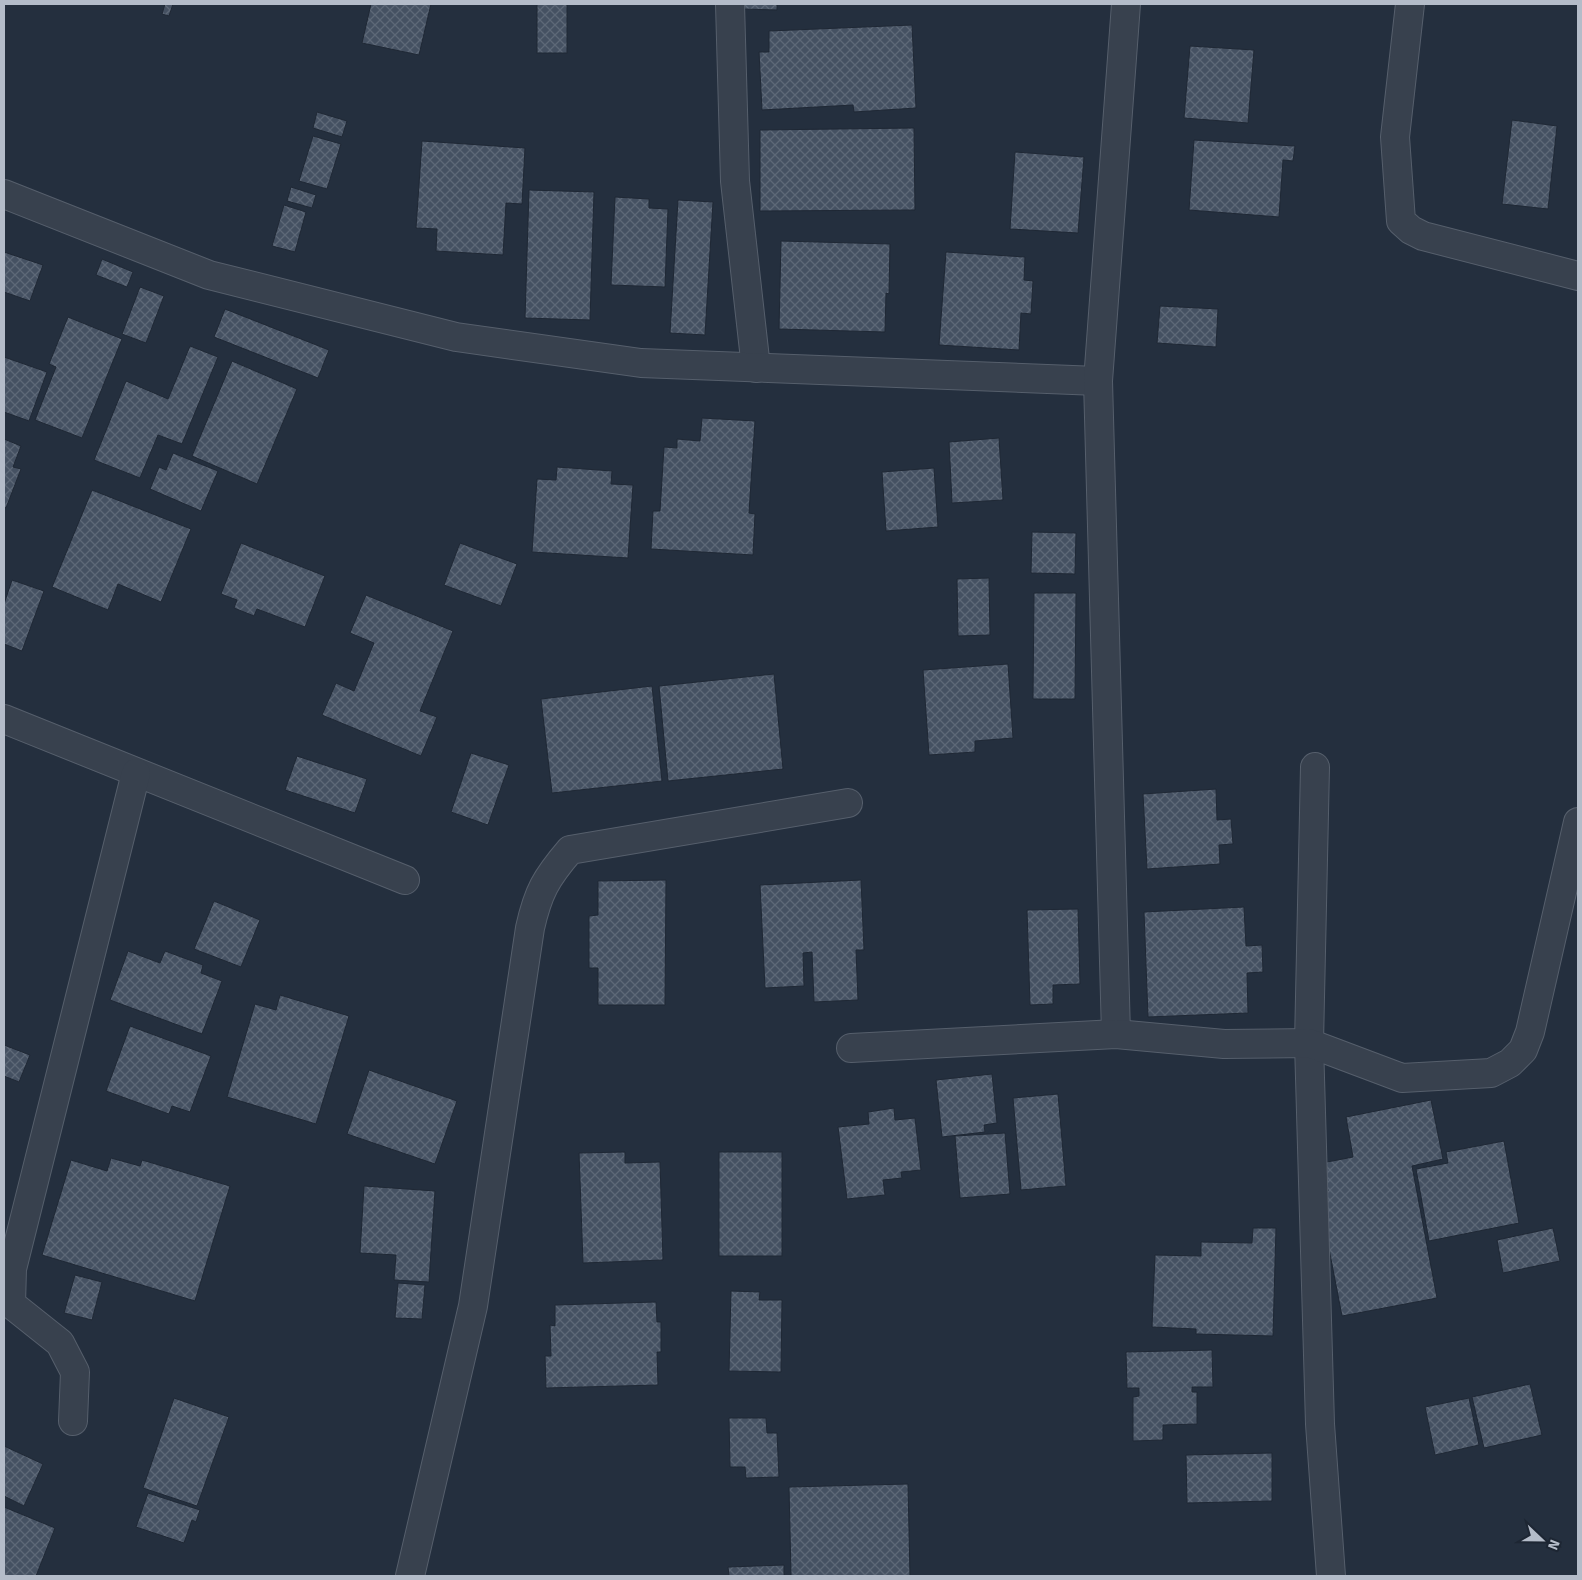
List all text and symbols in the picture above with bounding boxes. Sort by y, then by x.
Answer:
north arrow [1517,1515,1567,1565]
text: N [1544,1537,1563,1552]

